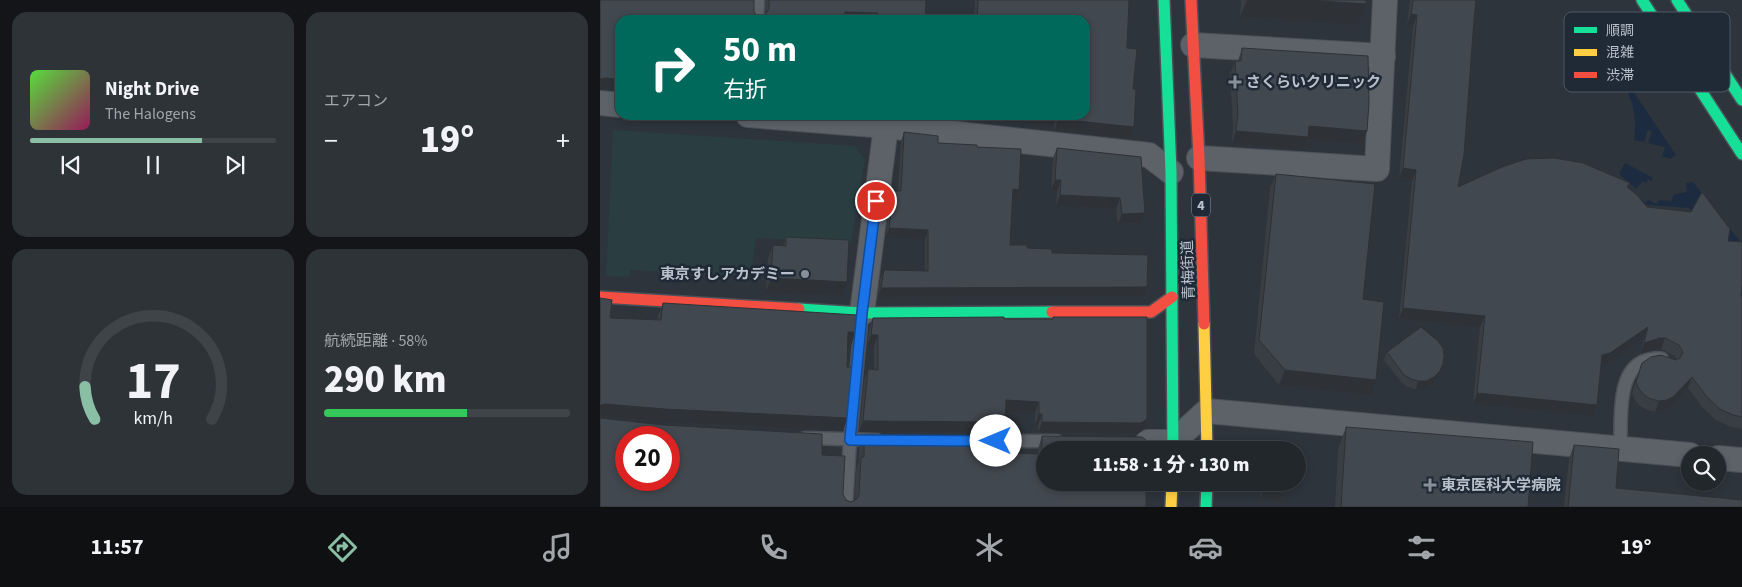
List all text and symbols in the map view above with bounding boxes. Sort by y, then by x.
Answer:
legend [1564,12,1730,92]
text: 順調 [1606,21,1634,41]
text: 50 m [723,25,797,75]
icon: right [640,35,705,100]
text: 混雑 [1606,43,1634,63]
text: 渋滞 [1606,66,1634,86]
place label: さくらいクリニック [1246,72,1381,93]
text: 右折 [723,74,767,106]
marker: さくらいクリニック [1228,75,1242,89]
text: Night Drive [105,76,199,103]
text: エアコン [324,90,388,112]
text: The Halogens [105,103,196,125]
text: 19° [420,113,474,167]
text: − [324,121,338,161]
text: + [556,121,570,161]
icon: previous [57,151,85,179]
icon: pause [139,151,167,179]
icon: next [221,151,249,179]
pin [855,180,897,222]
icon: arrive [862,187,890,215]
road number: 4 [1192,194,1210,216]
street label: 青梅街道 [1177,240,1200,300]
place label: 東京すしアカデミー [660,264,795,285]
marker: 東京すしアカデミー [799,268,811,280]
text: 航続距離 · 58% [324,330,427,352]
text: 17 [126,345,180,419]
text: 290 km [324,353,446,407]
text: km/h [133,406,173,431]
position arrow [969,414,1021,466]
speed limit sign: 20 [615,426,680,491]
map controls [1681,446,1726,491]
button: search [1681,446,1726,491]
text: 11:58 · 1 分 · 130 m [1092,452,1250,479]
place label: 東京医科大学病院 [1441,475,1561,496]
marker: 東京医科大学病院 [1423,478,1437,492]
icon: directions [325,530,360,565]
icon: music [540,530,575,565]
icon: phone [756,530,791,565]
icon: climate [972,530,1007,565]
icon: car [1188,530,1223,565]
icon: filters [1404,530,1439,565]
text: 11:57 [90,531,144,563]
text: 19° [1620,531,1651,563]

